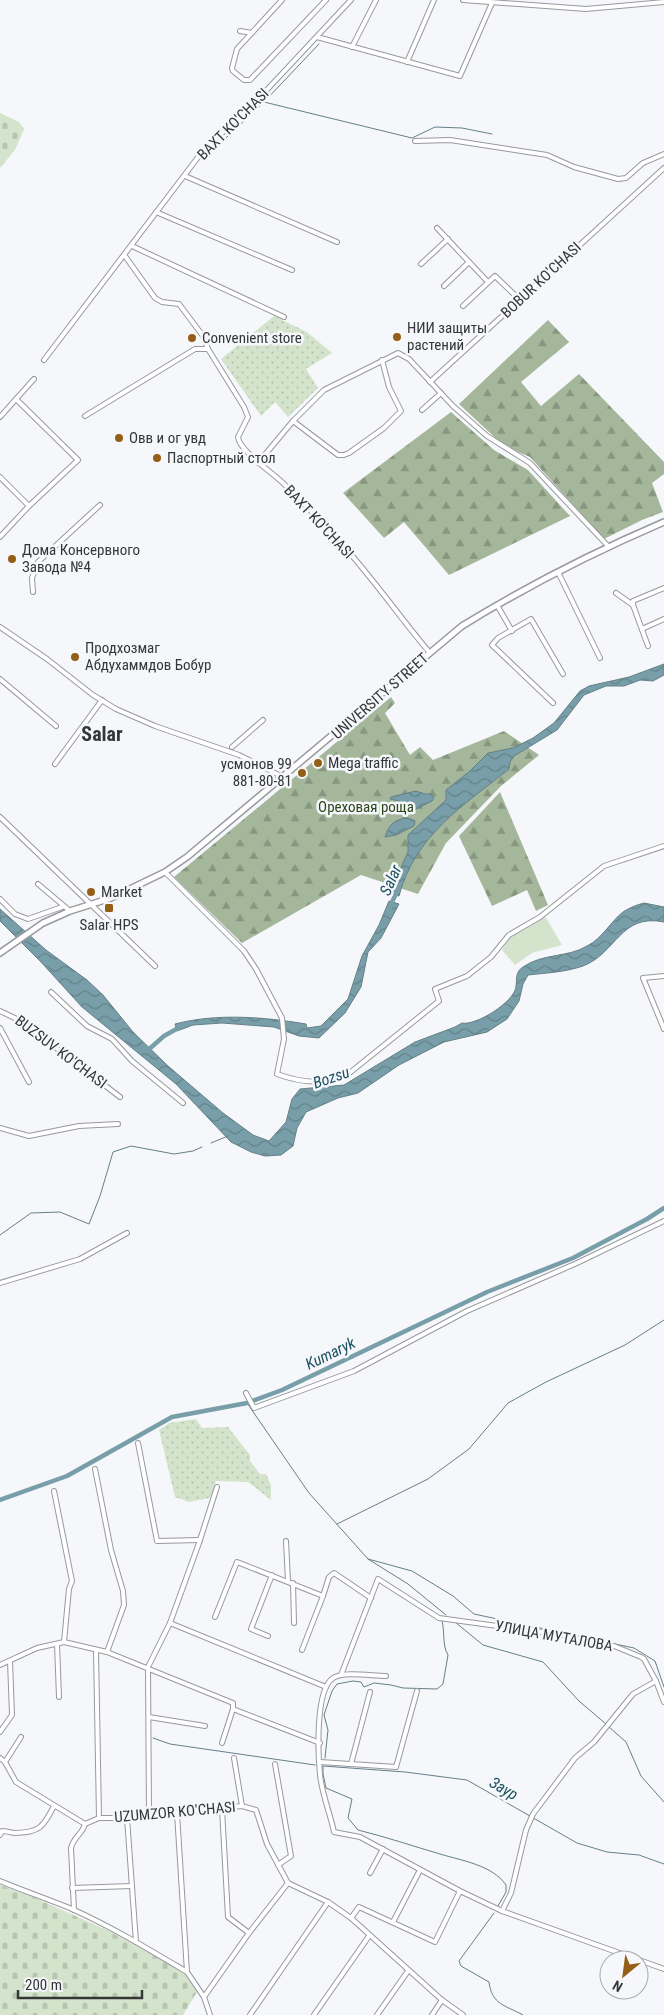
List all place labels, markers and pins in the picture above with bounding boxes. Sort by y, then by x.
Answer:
place label: НИИ защиты растений [407,319,487,354]
place label: Convenient store [202,329,302,347]
marker: НИИ защиты растений [391,331,403,343]
marker: Convenient store [186,332,198,344]
place label: Овв и ог увд [129,429,206,447]
marker: Овв и ог увд [113,432,125,444]
place label: Паспортный стол [167,449,276,467]
marker: Паспортный стол [151,452,163,464]
place label: Дома Консервного Завода №4 [22,541,140,576]
marker: Дома Консервного Завода №4 [6,553,18,565]
place label: Продхозмаг Абдухаммдов Бобур [85,639,212,674]
marker: Продхозмаг Абдухаммдов Бобур [69,651,81,663]
place label: Mega traffic [328,754,398,772]
place label: усмонов 99 881-80-81 [221,755,292,790]
marker: Mega traffic [312,757,324,769]
marker: усмонов 99 881-80-81 [296,767,308,779]
place label: Market [101,883,142,901]
marker: Market [85,886,97,898]
marker: Salar HPS [103,902,115,914]
place label: Salar HPS [80,916,139,934]

